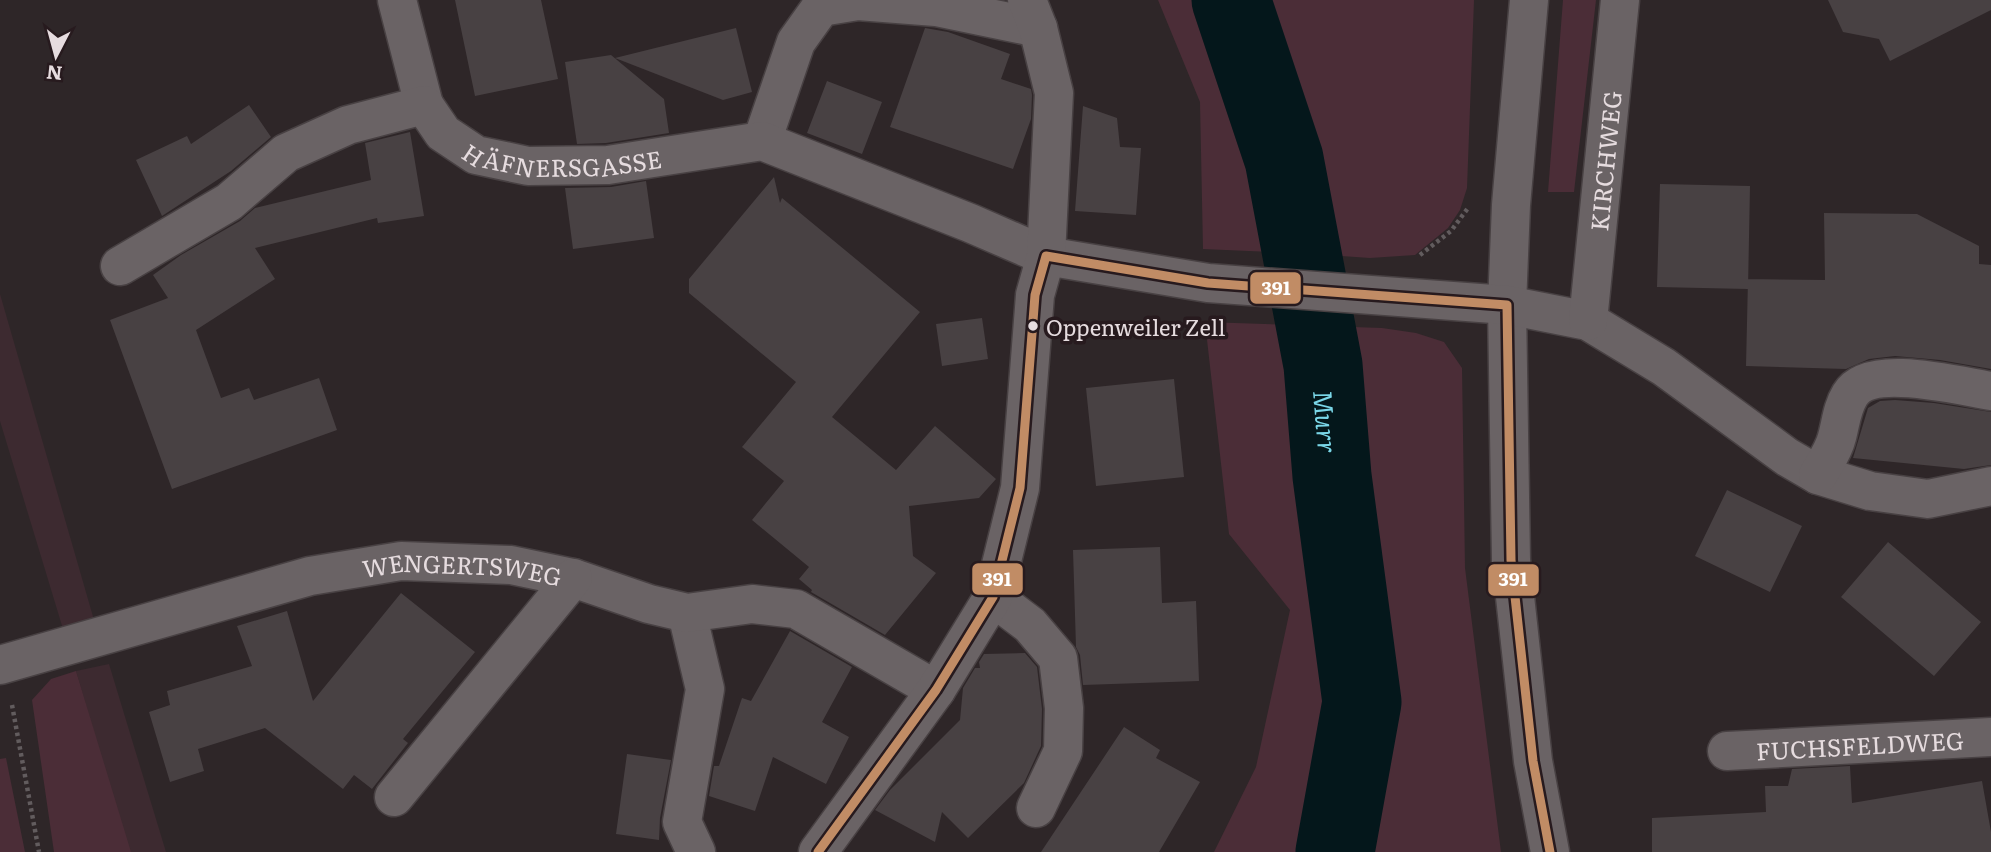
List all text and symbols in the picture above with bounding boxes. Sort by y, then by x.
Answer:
north arrow [21,21,91,91]
text: N [45,59,64,89]
street label: KIRCHWEG [1580,89,1628,233]
street label: HÄFNERSGASSE [456,134,664,185]
line badge: 391 [1249,271,1302,305]
text: 391 [1261,273,1291,301]
place label: Oppenweiler Zell [1046,310,1225,343]
marker: Oppenweiler Zell [1026,319,1040,333]
water label: Murr [1306,388,1350,455]
street label: WENGERTSWEG [359,543,565,593]
line badge: 391 [971,562,1024,596]
line badge: 391 [1487,563,1540,597]
text: 391 [982,564,1012,592]
text: 391 [1498,564,1528,592]
street label: FUCHSFELDWEG [1755,721,1965,767]

